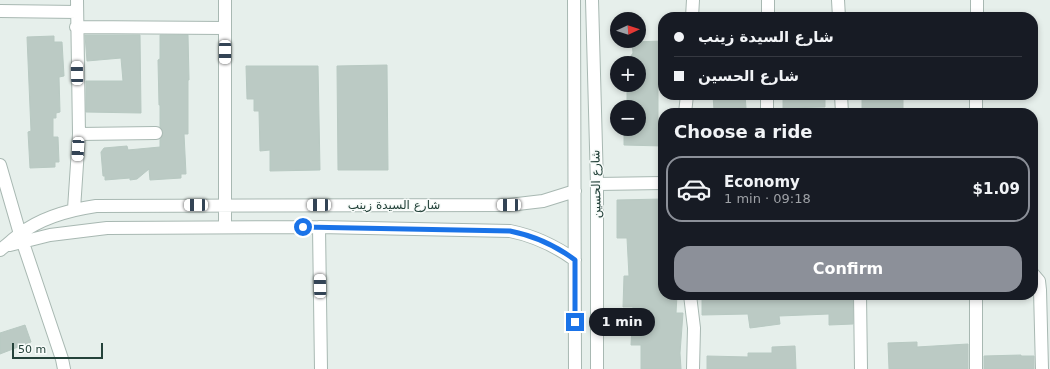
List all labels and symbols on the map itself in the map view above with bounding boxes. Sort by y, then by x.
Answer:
north arrow [610,12,646,48]
car [219,40,231,64]
car [71,61,83,85]
car [71,137,85,161]
street label: شارع الحسين [588,150,605,218]
street label: شارع السيدة زينب [348,198,440,213]
car [184,199,208,211]
car [307,199,331,211]
car [497,199,521,211]
route start [294,218,312,236]
car [314,274,326,298]
callout: 1 min [589,308,655,336]
route end [566,313,584,331]
scale bar [12,341,103,360]

